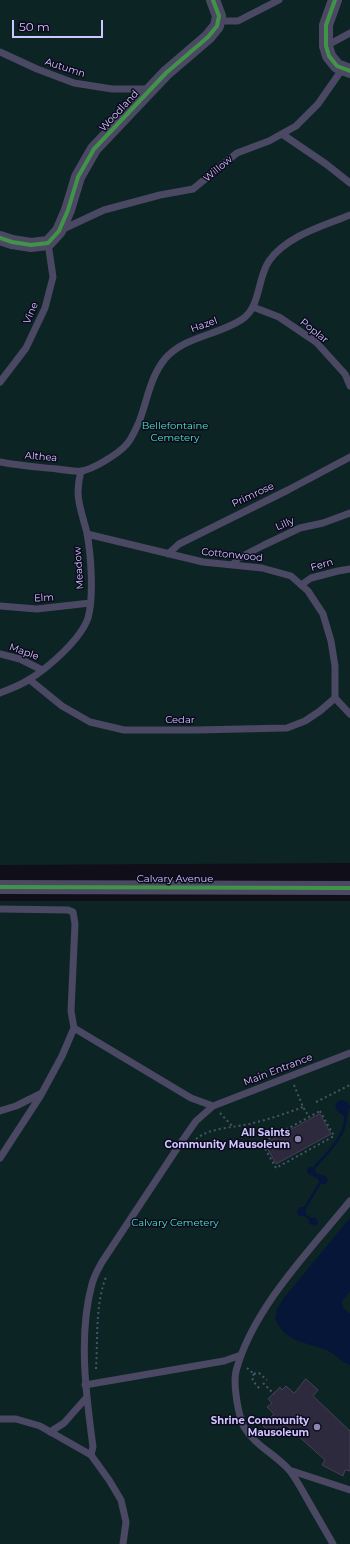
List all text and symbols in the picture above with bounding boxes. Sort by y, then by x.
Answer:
scale bar [14,12,105,38]
text: 50 m [19,19,50,34]
street label: Autumn [43,56,87,80]
street label: Woodland [97,88,141,134]
street label: Willow [201,154,235,184]
street label: Vine [21,300,41,326]
street label: Hazel [189,315,219,335]
street label: Poplar [298,316,330,346]
park label: Bellefontaine Cemetery [142,420,208,444]
street label: Althea [24,450,58,464]
street label: Primrose [230,480,276,510]
street label: Lilly [274,515,296,533]
street label: Meadow [72,546,86,590]
street label: Cottonwood [201,546,263,564]
street label: Fern [309,556,335,574]
street label: Elm [34,591,54,605]
street label: Maple [7,641,41,663]
street label: Cedar [165,714,195,726]
street label: Calvary Avenue [137,873,213,885]
street label: Main Entrance [242,1051,314,1089]
place label: All Saints Community Mausoleum [165,1127,290,1150]
marker: All Saints Community Mausoleum [293,1134,303,1144]
park label: Calvary Cemetery [131,1217,219,1229]
place label: Shrine Community Mausoleum [211,1415,309,1438]
marker: Shrine Community Mausoleum [312,1422,322,1432]

